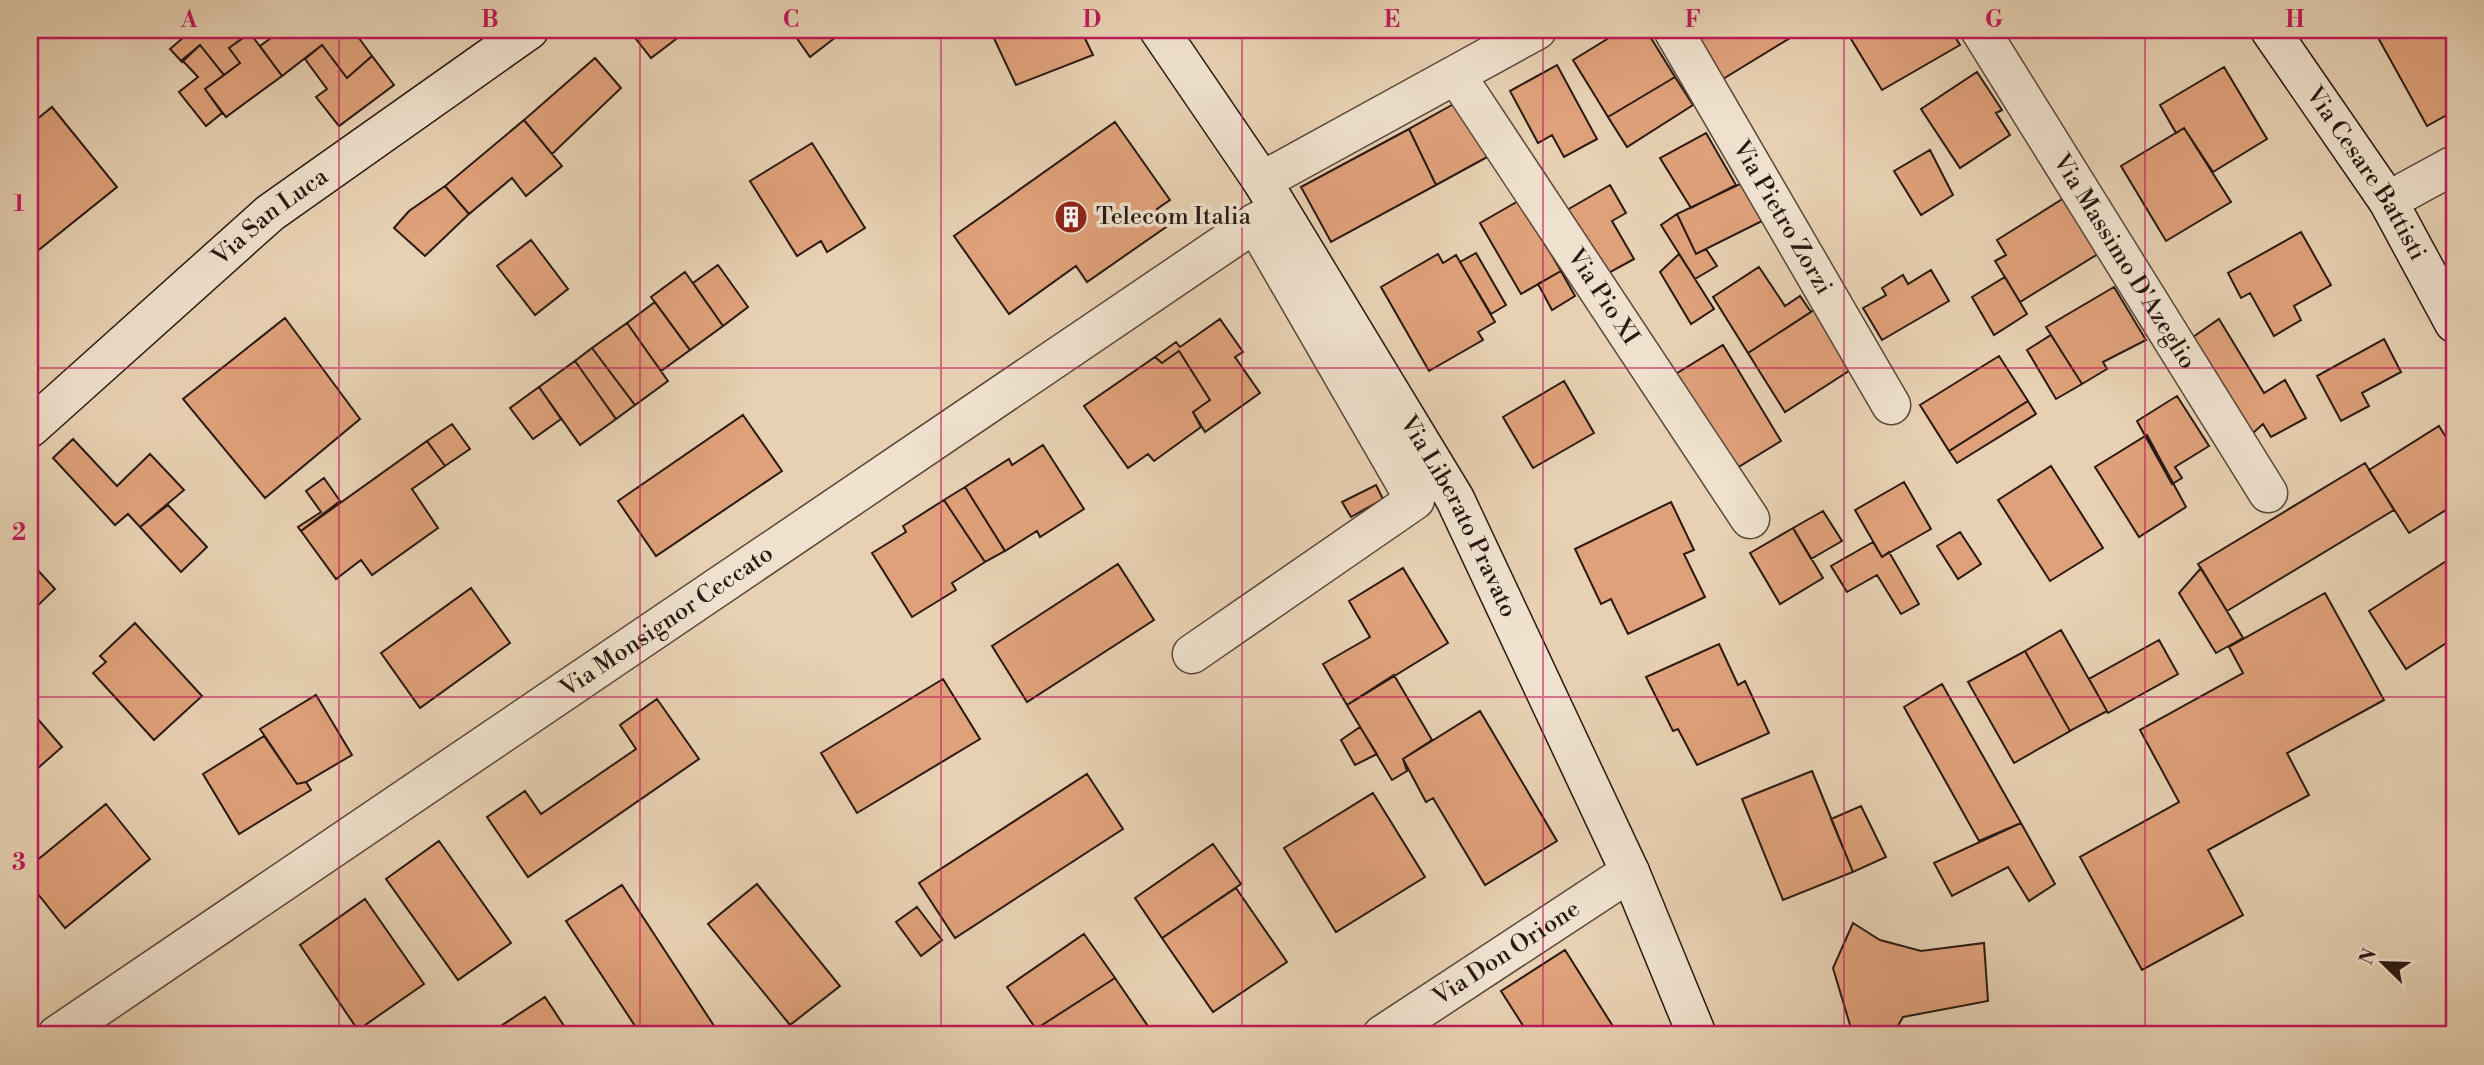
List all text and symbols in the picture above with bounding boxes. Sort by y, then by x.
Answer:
text: A [180,6,198,34]
text: B [481,6,499,34]
text: C [783,6,799,34]
text: D [1083,6,1101,34]
text: E [1384,6,1400,34]
text: F [1685,6,1701,34]
text: G [1985,6,2003,34]
text: H [2286,6,2305,34]
street label: Via Cesare Battisti [2298,81,2432,266]
street label: Via Pietro Zorzi [1725,134,1839,300]
street label: Via Massimo D'Azeglio [2045,148,2202,375]
street label: Via San Luca [205,161,335,273]
text: 1 [13,190,25,218]
building icon: Telecom Italia [1052,198,1090,236]
place label: Telecom Italia [1096,202,1252,232]
street label: Via Pio XI [1560,242,1645,350]
street label: Via Liberato Pravato [1393,409,1523,622]
text: 2 [12,519,26,547]
street label: Via Monsignor Ceccato [554,539,779,705]
text: 3 [12,849,26,877]
street label: Via Don Orione [1427,894,1586,1013]
north arrow [2348,928,2418,998]
text: N [2354,945,2382,968]

